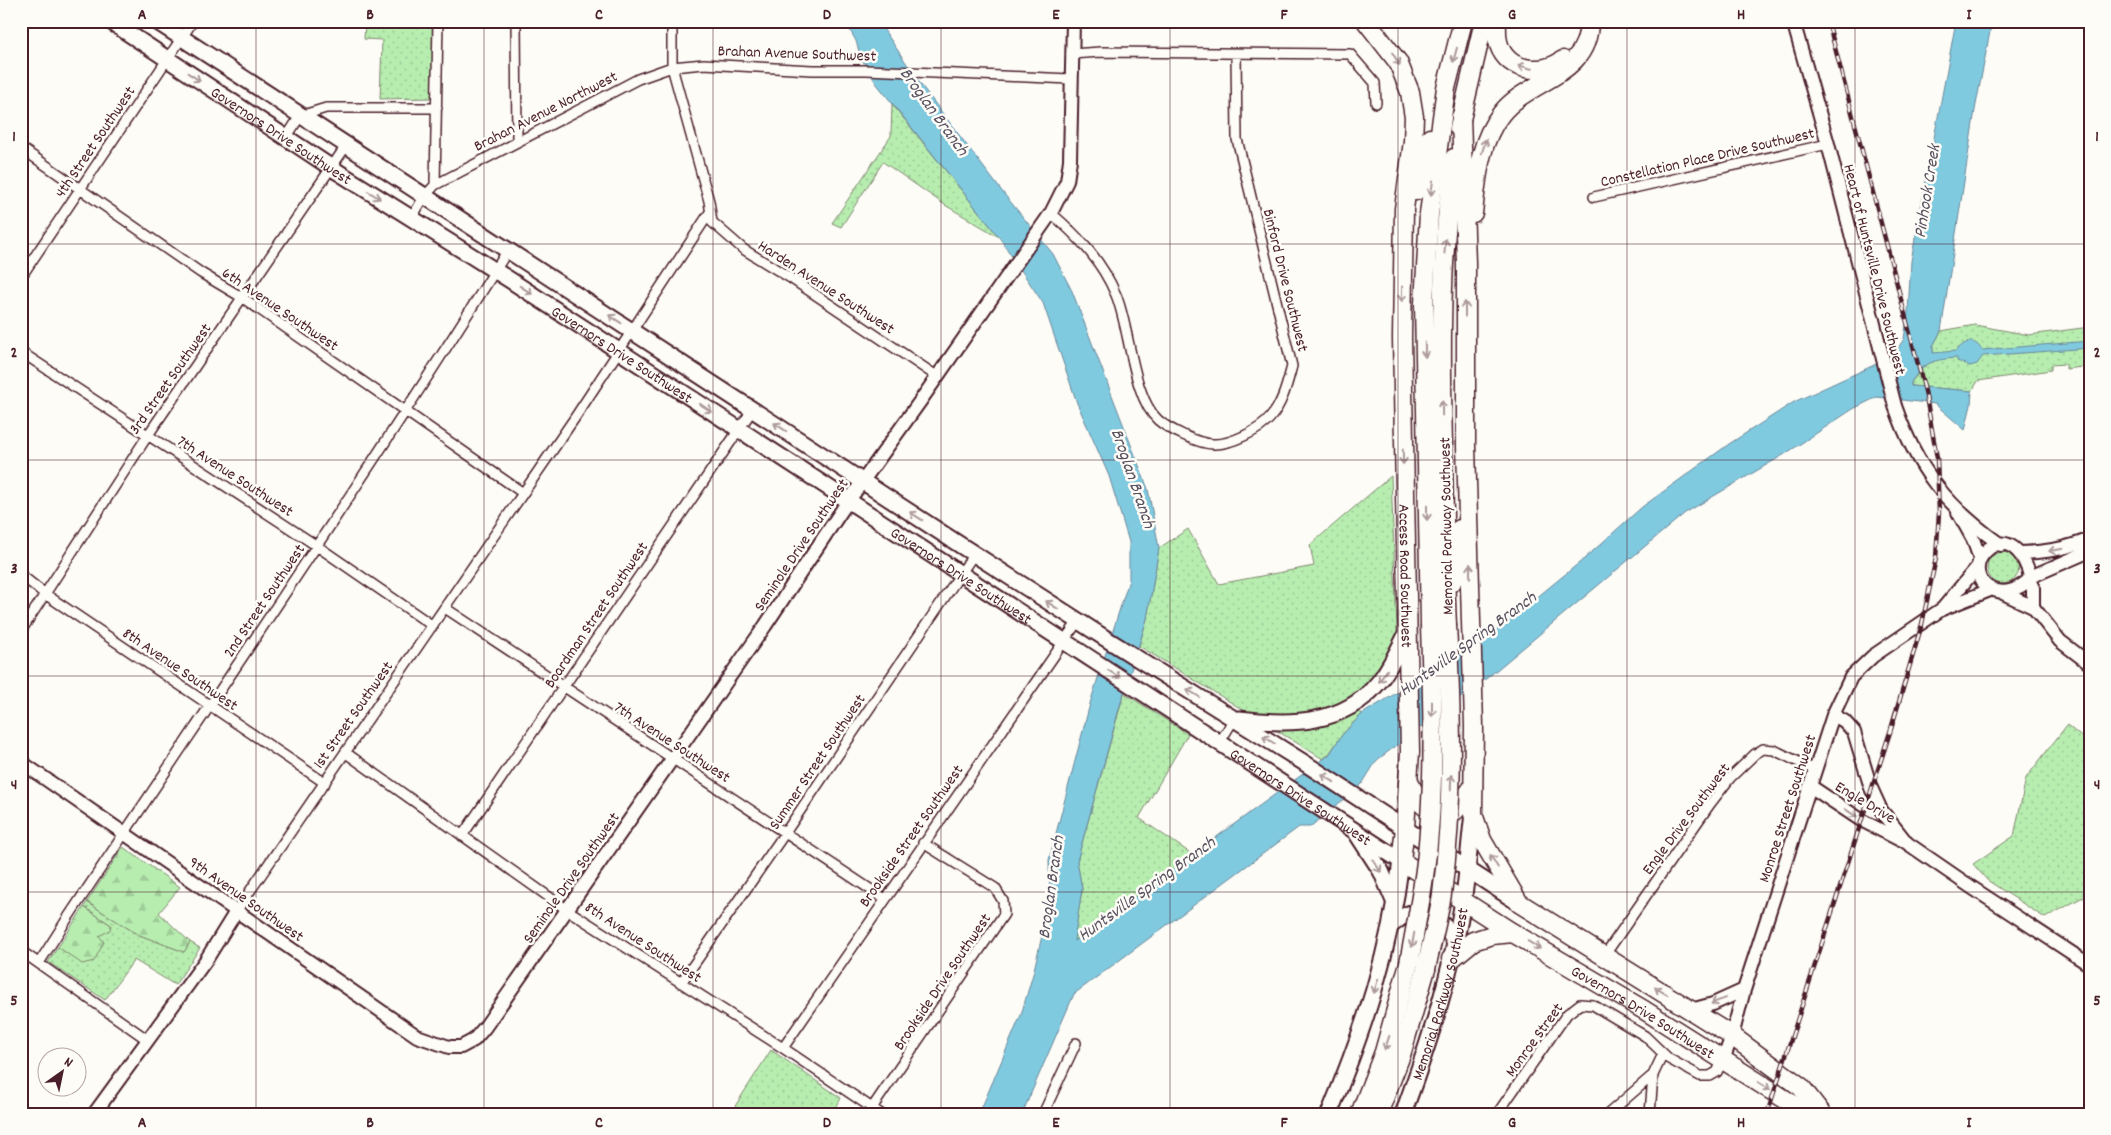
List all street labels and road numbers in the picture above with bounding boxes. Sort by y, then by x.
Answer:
street label: Brahan Avenue Southwest [717,40,877,69]
street label: Brahan Avenue Northwest [470,66,622,158]
street label: 4th Street Southwest [50,82,142,203]
street label: Governors Drive Southwest [205,82,355,192]
street label: Constellation Place Drive Southwest [1598,123,1817,194]
street label: Heart of Huntsville Drive Southwest [1836,162,1911,378]
street label: Binford Drive Southwest [1256,207,1313,355]
street label: Harden Avenue Southwest [753,235,899,341]
street label: 6th Avenue Southwest [217,262,343,358]
street label: Governors Drive Southwest [546,301,697,410]
street label: 3rd Street Southwest [124,319,218,440]
street label: 7th Avenue Southwest [172,431,297,523]
street label: Memorial Parkway Southwest [1434,437,1461,615]
street label: Seminole Drive Southwest [749,474,855,616]
street label: Access Road Southwest [1391,504,1417,648]
street label: Governors Drive Southwest [885,522,1036,631]
street label: Boardman Street Southwest [539,538,655,693]
street label: 2nd Street Southwest [219,540,312,663]
street label: 8th Avenue Southwest [117,623,242,717]
street label: 1st Street Southwest [308,657,400,774]
street label: Summer Street Southwest [764,690,872,835]
street label: 7th Avenue Southwest [609,697,734,789]
street label: Monroe Street Southwest [1754,732,1823,886]
street label: Governors Drive Southwest [1224,743,1375,853]
street label: Engle Drive Southwest [1637,759,1737,880]
street label: Brookside Street Southwest [854,761,970,912]
street label: Engle Drive [1830,776,1899,830]
street label: Seminole Drive Southwest [518,808,626,949]
street label: 9th Avenue Southwest [183,852,308,949]
street label: 8th Avenue Southwest [580,897,706,990]
street label: Memorial Parkway Southwest [1407,906,1476,1084]
street label: Brookside Drive Southwest [889,909,998,1056]
street label: Governors Drive Southwest [1566,961,1719,1066]
street label: Monroe Street [1500,999,1570,1082]

